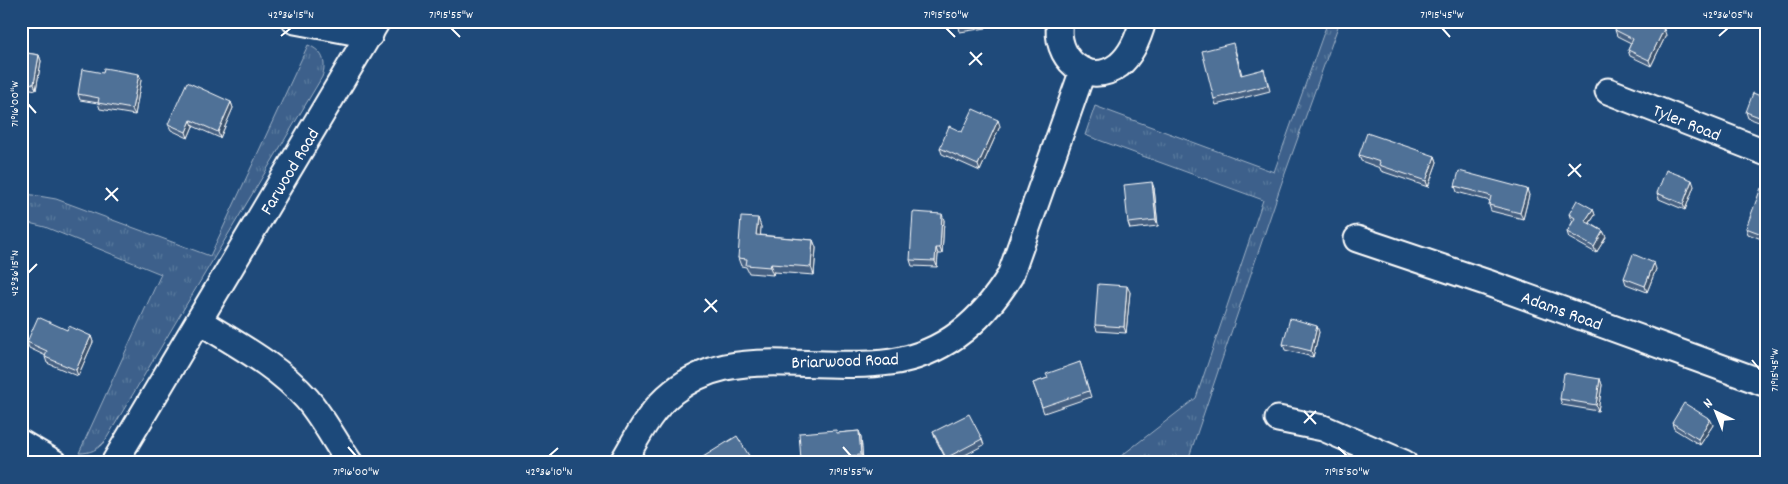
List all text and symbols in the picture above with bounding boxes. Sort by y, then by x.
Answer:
text: 42°36'15"N [268,7,314,24]
text: 71°15'55"W [429,7,473,24]
text: 71°15'50"W [924,7,969,24]
text: 71°15'45"W [1420,7,1464,24]
text: 42°36'05"N [1703,7,1753,24]
text: 71°16'00"W [7,81,24,127]
street label: Tyler Road [1648,99,1724,149]
street label: Farwood Road [255,124,327,220]
text: 42°36'15"N [7,250,24,296]
street label: Adams Road [1517,286,1605,339]
street label: Briarwood Road [791,348,899,377]
text: 71°15'45"W [1767,348,1784,392]
north arrow [1690,386,1740,436]
text: N [1699,394,1718,414]
text: 71°16'00"W [333,464,379,481]
text: 42°36'10"N [525,464,573,481]
text: 71°15'55"W [829,464,873,481]
text: 71°15'50"W [1325,464,1370,481]

